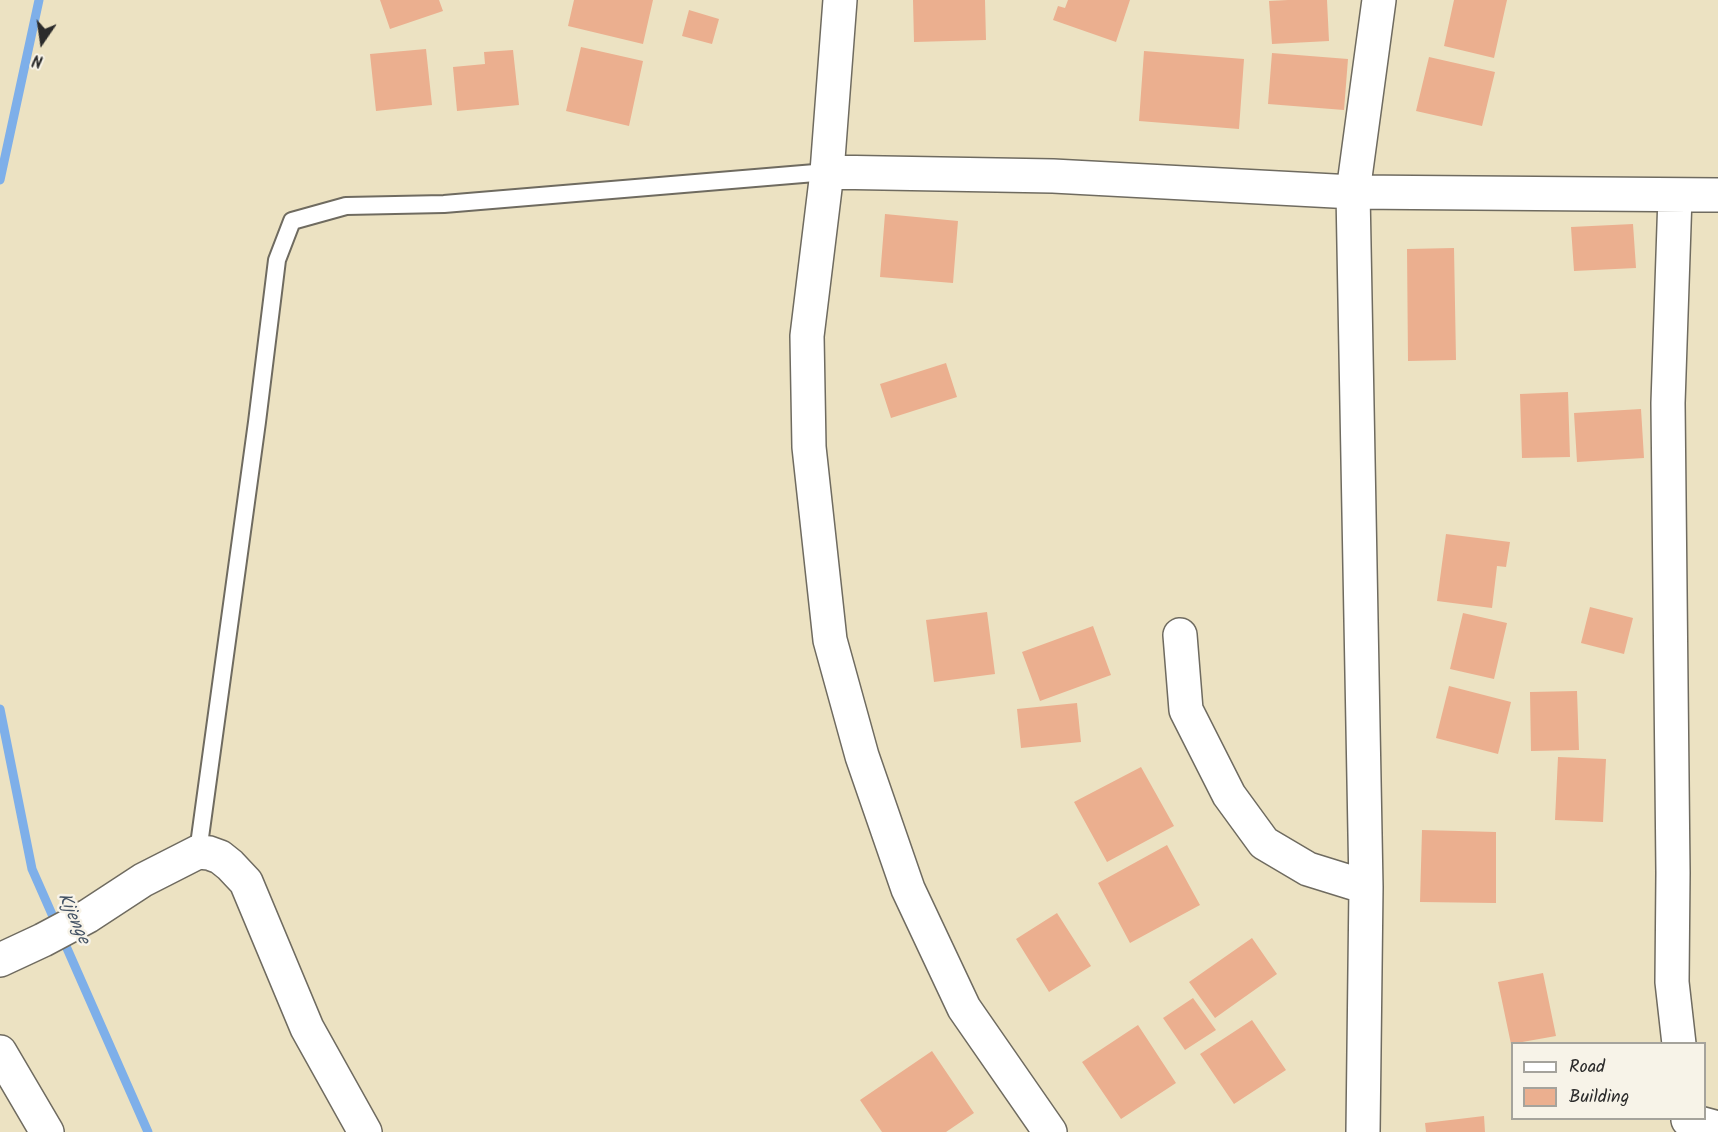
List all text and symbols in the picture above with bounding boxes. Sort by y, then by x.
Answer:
north arrow [12,12,72,72]
text: N [30,47,46,73]
water label: Kijenge [51,890,93,948]
legend [1511,1042,1706,1120]
text: Road [1569,1053,1605,1082]
text: Building [1569,1083,1629,1112]

